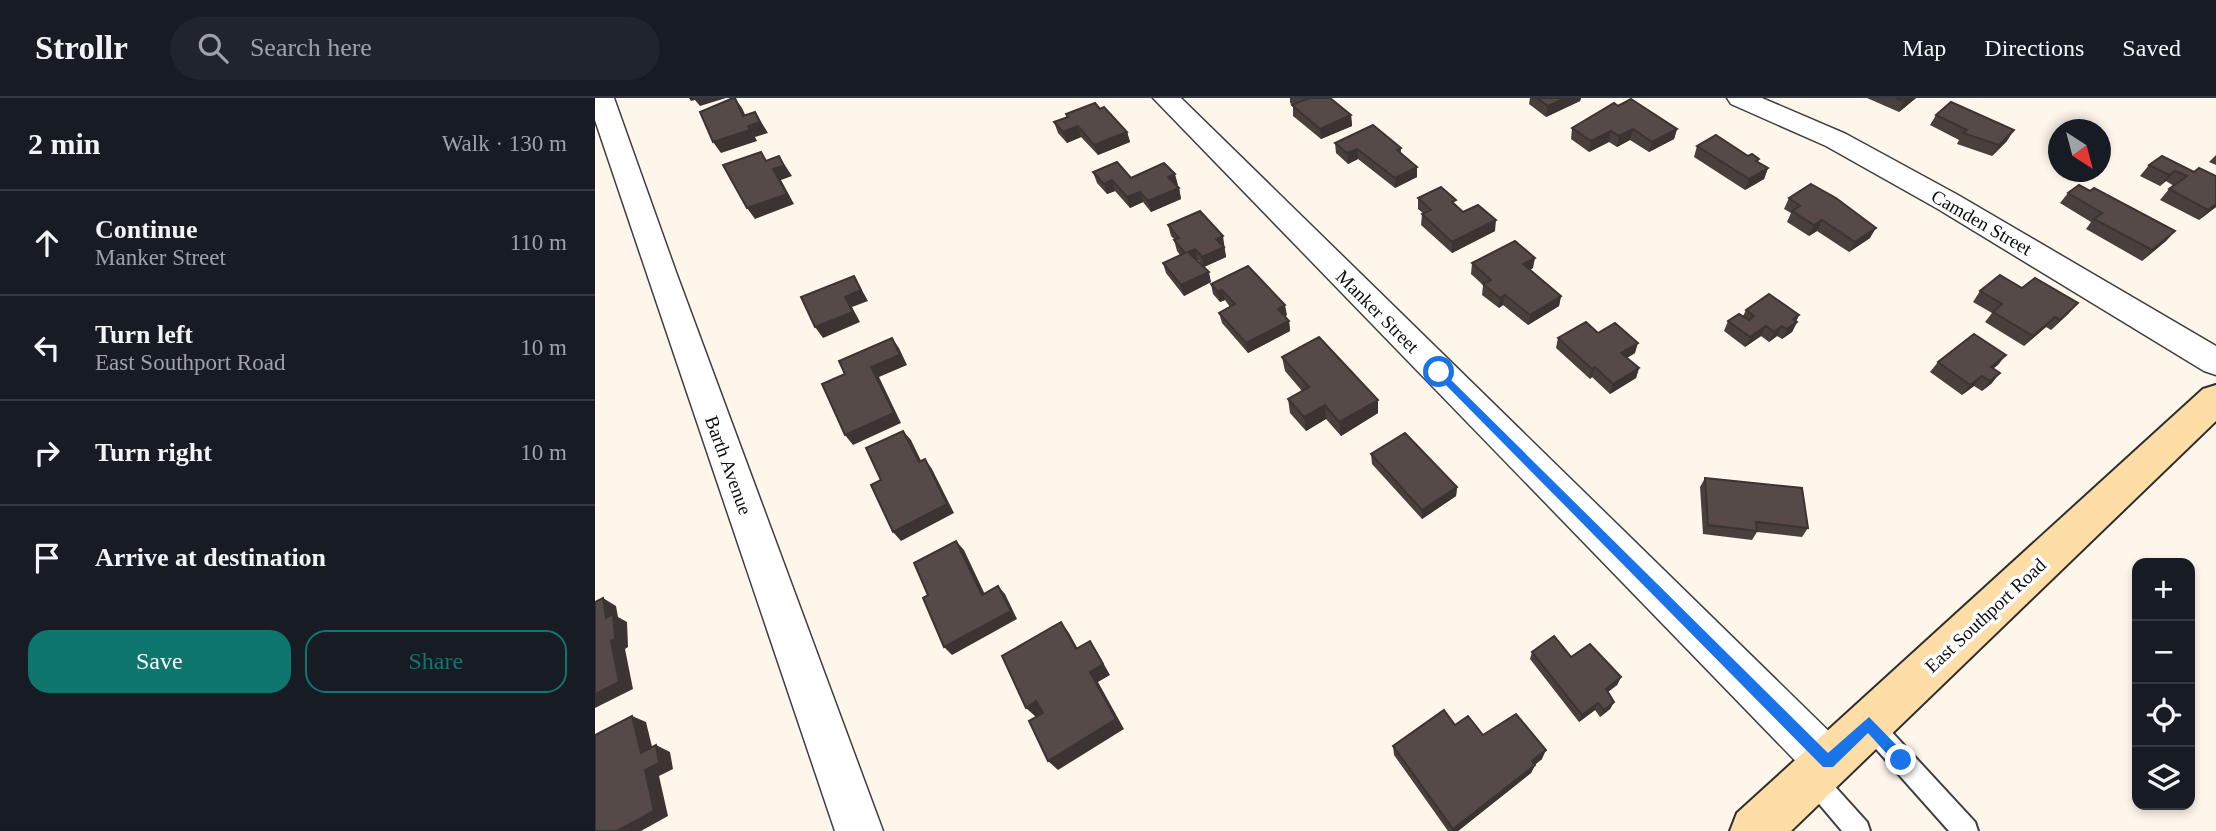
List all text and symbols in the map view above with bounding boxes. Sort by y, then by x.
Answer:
search box [170,17,660,80]
icon: search [194,29,232,67]
text: Strollr [35,30,128,66]
text: Search here [250,33,372,62]
text: Map [1902,35,1946,61]
text: Directions [1984,35,2084,61]
text: Saved [2122,35,2181,61]
north arrow [2048,119,2111,182]
text: 2 min [28,127,101,160]
text: Walk · 130 m [442,131,567,156]
street label: Camden Street [1928,185,2036,260]
text: Continue [95,215,198,244]
icon: ahead [28,224,66,262]
text: 110 m [510,230,567,255]
text: Manker Street [95,245,226,270]
street label: Manker Street [1332,266,1424,358]
text: Turn left [95,320,193,349]
icon: left [28,329,66,367]
text: 10 m [520,335,567,360]
text: East Southport Road [95,350,285,375]
route start [1423,356,1454,387]
street label: Barth Avenue [701,413,756,517]
icon: right [28,434,66,472]
text: Turn right [95,438,212,467]
text: 10 m [520,440,567,465]
icon: arrive [28,539,66,577]
text: Arrive at destination [95,543,326,572]
street label: East Southport Road [1921,554,2050,677]
map controls [2132,558,2195,810]
button: + [2132,558,2195,621]
button: − [2132,621,2195,684]
button: Save [28,630,291,693]
button: Share [305,630,567,693]
button: locate [2132,684,2195,747]
route end [1885,744,1916,775]
button: layers [2132,747,2195,810]

